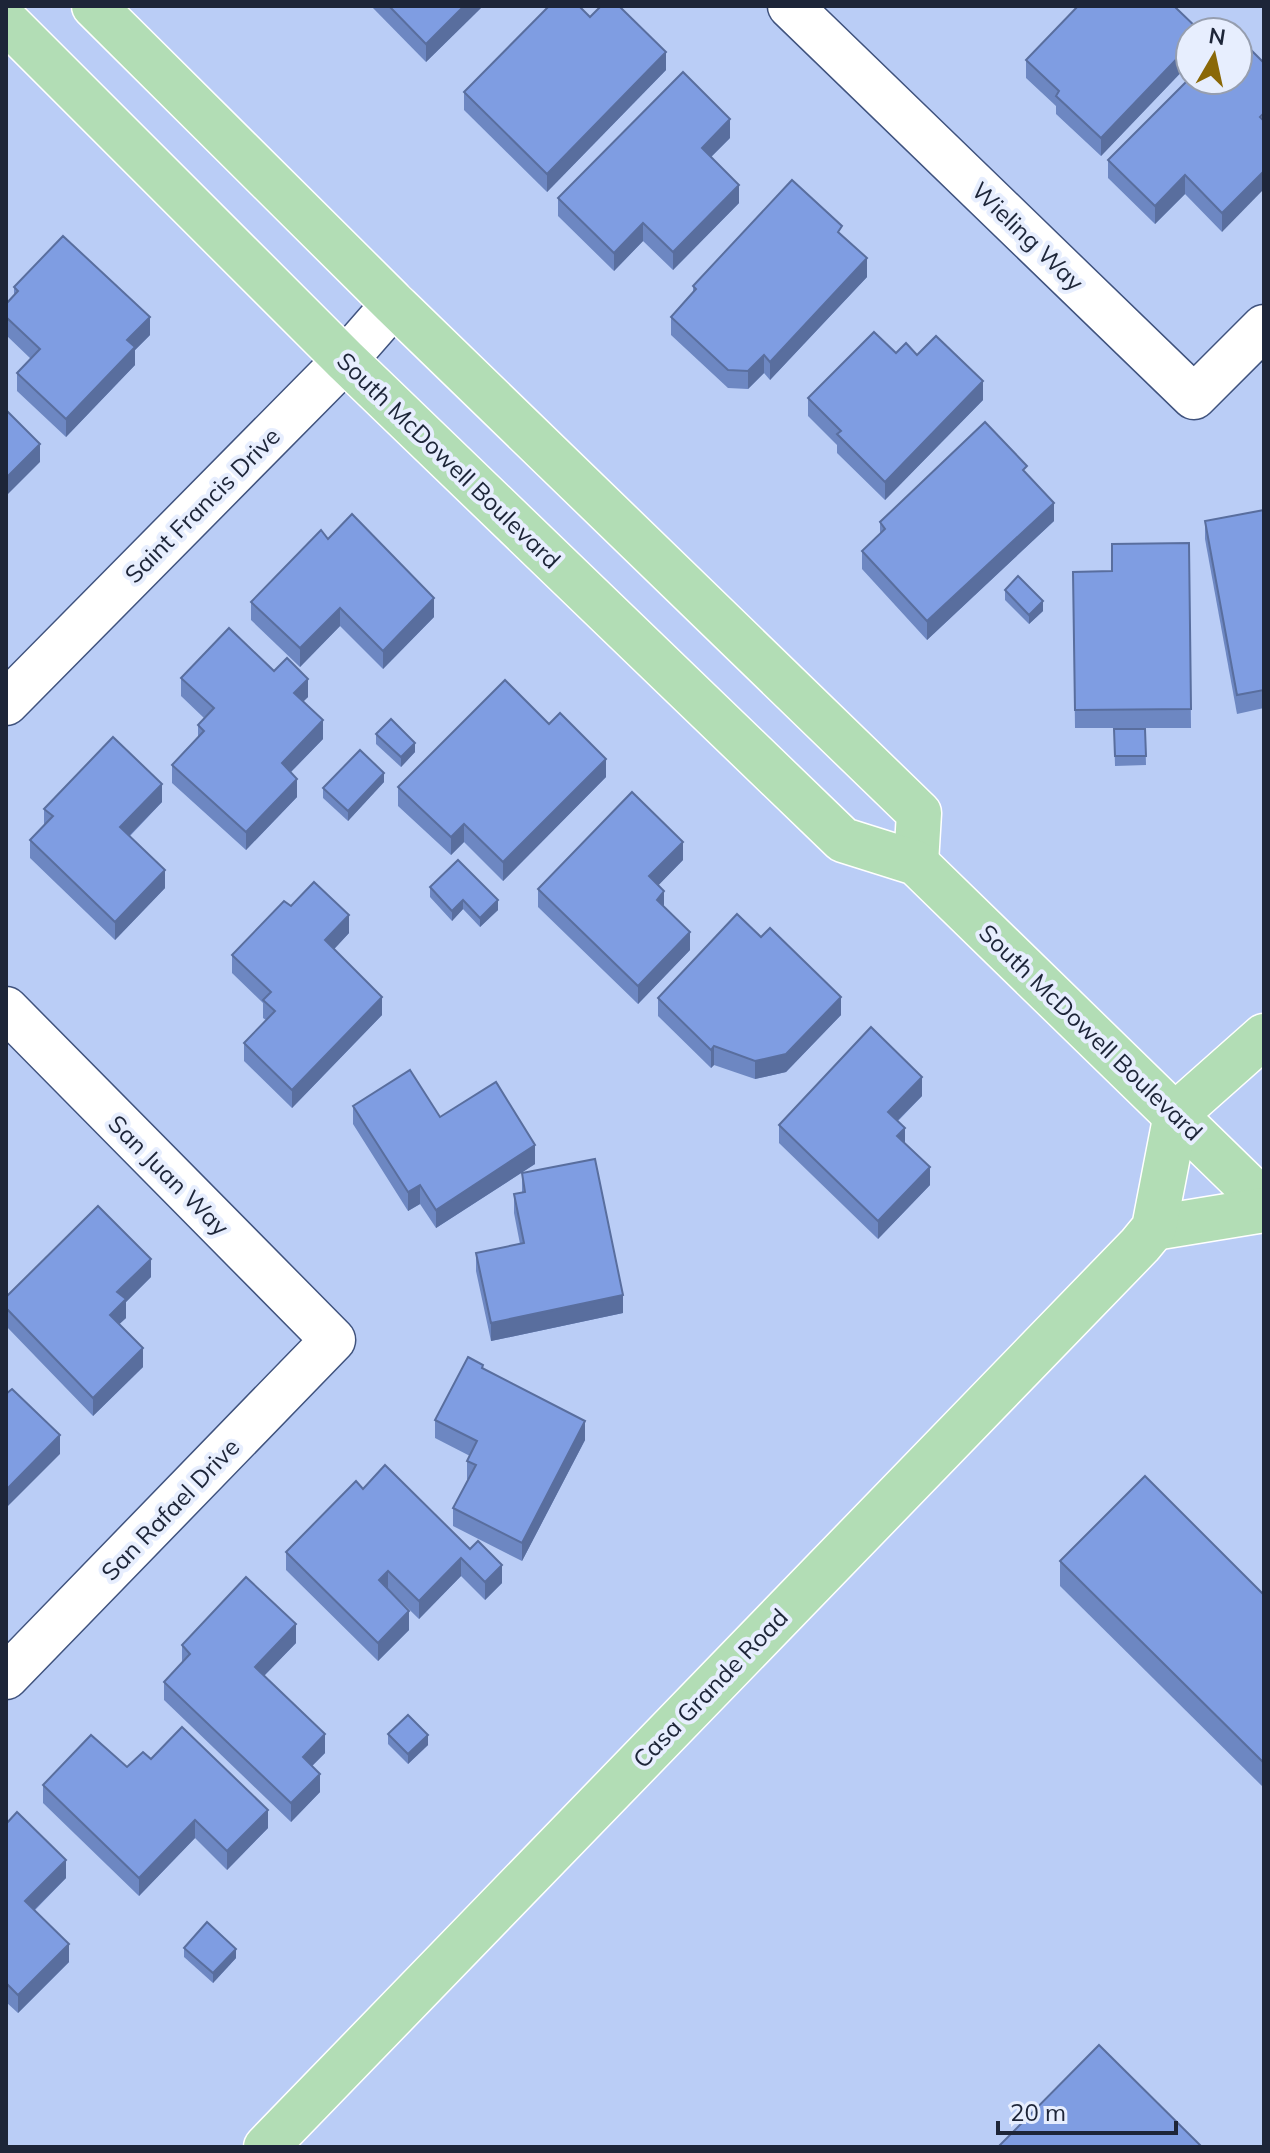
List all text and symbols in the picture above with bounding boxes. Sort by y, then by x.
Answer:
north arrow [1174,16,1254,96]
text: N [1207,21,1228,51]
street label: Wieling Way [966,175,1090,297]
street label: South McDowell Boulevard [331,345,567,575]
street label: Saint Francis Drive [118,421,286,589]
street label: South McDowell Boulevard [973,917,1209,1147]
street label: San Juan Way [102,1108,236,1242]
street label: San Rafael Drive [95,1432,245,1586]
street label: Casa Grande Road [626,1602,794,1774]
scale bar [998,2085,1176,2135]
text: 20 m [1010,2097,1066,2127]

